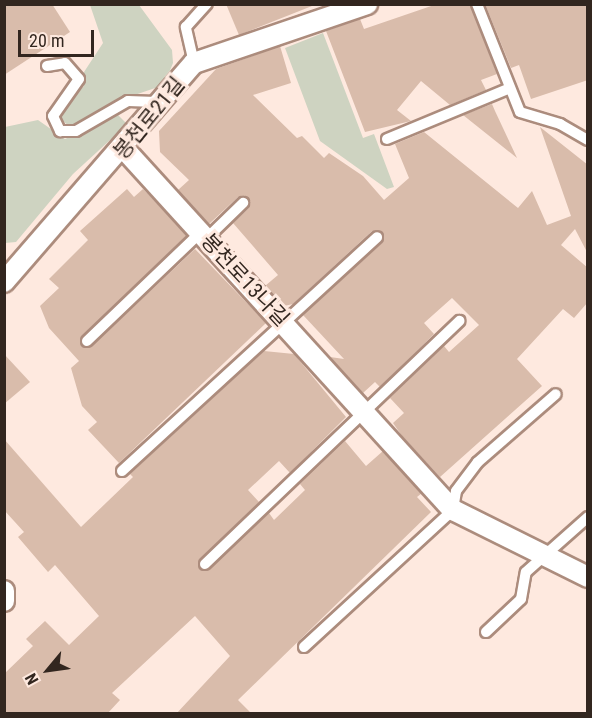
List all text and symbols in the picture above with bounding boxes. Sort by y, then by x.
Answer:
scale bar [21,18,98,56]
text: 20 m [29,30,64,51]
street label: 봉천로21길 [108,72,190,164]
street label: 봉천로13나길 [196,229,294,331]
north arrow [18,640,78,700]
text: N [21,670,43,688]

